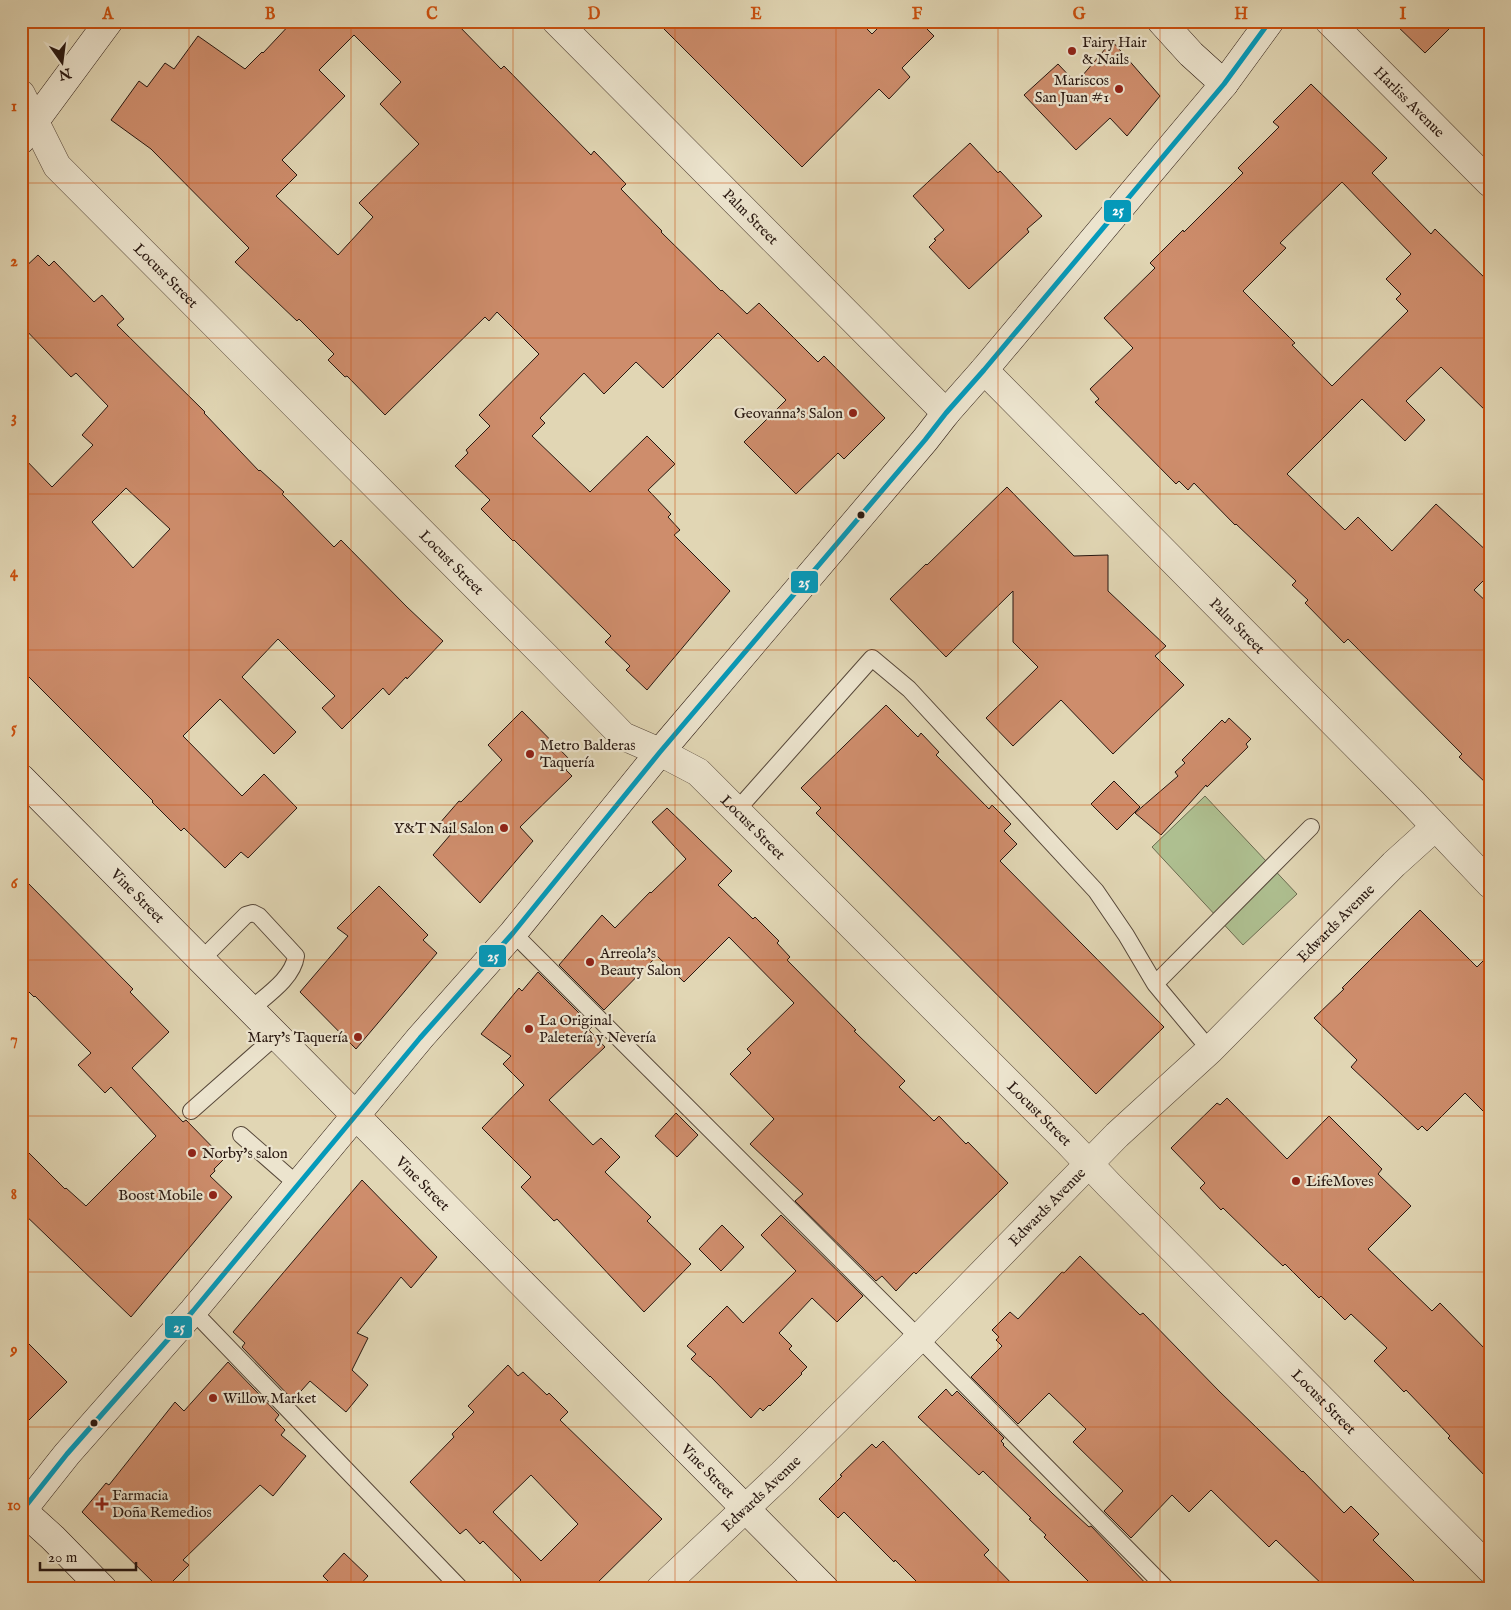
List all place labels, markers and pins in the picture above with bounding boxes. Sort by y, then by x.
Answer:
place label: Fairy Hair & Nails [1082,33,1147,69]
marker: Fairy Hair & Nails [1066,45,1078,57]
place label: Mariscos San Juan #1 [1035,71,1109,107]
marker: Mariscos San Juan #1 [1113,83,1125,95]
place label: Geovanna's Salon [734,404,843,423]
marker: Geovanna's Salon [847,407,859,419]
unlabelled marker [856,510,866,520]
place label: Metro Balderas Taquería [540,736,635,772]
marker: Metro Balderas Taquería [524,748,536,760]
place label: Y&T Nail Salon [394,819,494,838]
marker: Y&T Nail Salon [498,822,510,834]
place label: Arreola's Beauty Salon [599,944,681,980]
marker: Arreola's Beauty Salon [584,956,596,968]
place label: La Original Paletería y Nevería [539,1011,656,1047]
marker: La Original Paletería y Nevería [523,1023,535,1035]
place label: Mary's Taquería [248,1028,349,1047]
marker: Mary's Taquería [352,1031,364,1043]
place label: Norby's salon [202,1144,288,1163]
marker: Norby's salon [186,1147,198,1159]
place label: LifeMoves [1306,1172,1373,1191]
marker: LifeMoves [1290,1175,1302,1187]
place label: Boost Mobile [118,1186,203,1205]
marker: Boost Mobile [207,1189,219,1201]
place label: Willow Market [223,1389,317,1408]
marker: Willow Market [207,1392,219,1404]
unlabelled marker [89,1418,99,1428]
place label: Farmacia Doña Remedios [112,1486,212,1522]
marker: Farmacia Doña Remedios [96,1498,108,1510]

